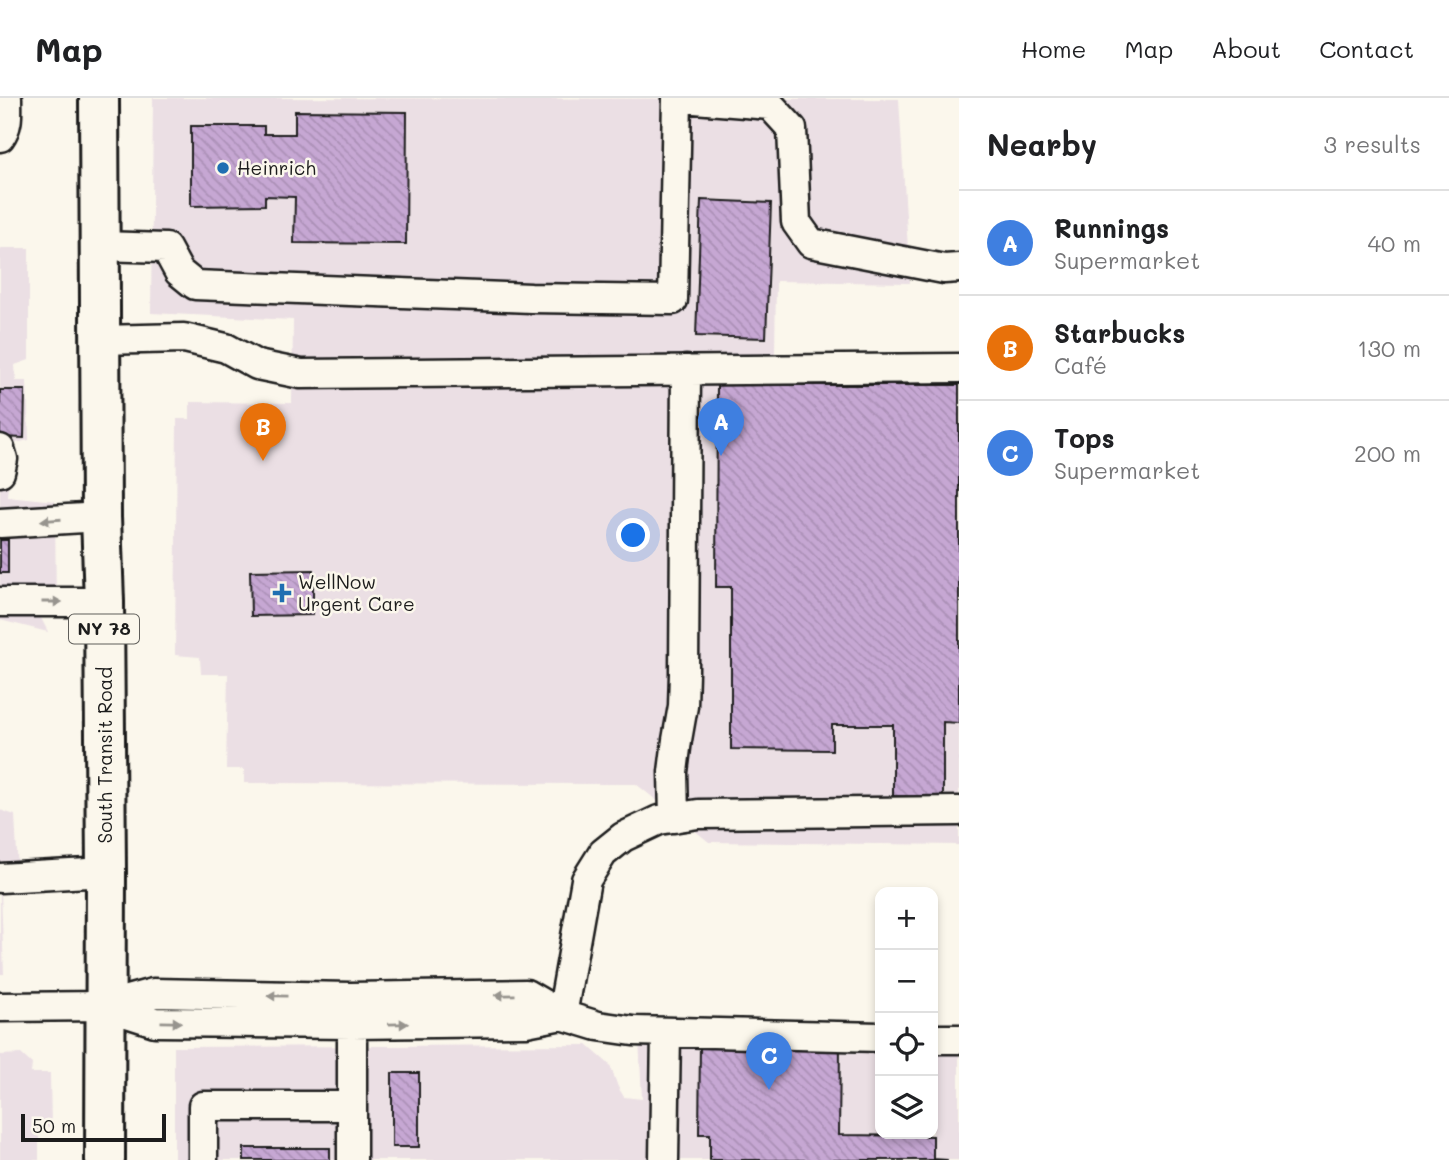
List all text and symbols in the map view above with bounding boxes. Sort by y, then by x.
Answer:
text: Map [35,27,103,70]
text: Home [1021,33,1086,64]
text: Map [1124,33,1173,64]
text: About [1211,33,1281,64]
text: Contact [1319,33,1414,64]
text: Nearby [987,124,1097,164]
text: 3 results [1324,129,1421,159]
place label: Heinrich [237,155,316,180]
marker: Heinrich [215,160,231,176]
text: Runnings [1054,211,1169,245]
text: A [1002,228,1018,258]
text: 40 m [1368,228,1421,258]
text: Supermarket [1054,245,1200,275]
text: Starbucks [1054,316,1185,350]
text: B [1002,333,1018,363]
text: 130 m [1357,333,1421,363]
text: Café [1054,350,1107,380]
pin: A [698,398,744,456]
pin: B [240,403,286,461]
text: Tops [1054,421,1115,455]
text: C [1001,438,1019,468]
text: 200 m [1354,438,1421,468]
text: Supermarket [1054,455,1200,485]
one-way arrow [39,515,61,526]
your location [616,518,650,552]
place label: WellNow Urgent Care [298,569,415,616]
marker: WellNow Urgent Care [272,583,292,603]
one-way arrow [41,596,63,608]
road number: NY 78 [69,614,139,644]
street label: South Transit Road [92,667,117,843]
map controls [875,887,938,1139]
button: + [875,887,938,950]
button: − [875,950,938,1013]
one-way arrow [494,989,516,1000]
one-way arrow [266,990,288,1001]
button: locate [875,1013,938,1076]
one-way arrow [160,1016,182,1028]
one-way arrow [388,1018,410,1029]
pin: C [746,1032,792,1090]
button: layers [875,1076,938,1139]
scale bar [21,1111,166,1143]
text: 50 m [32,1113,76,1138]

